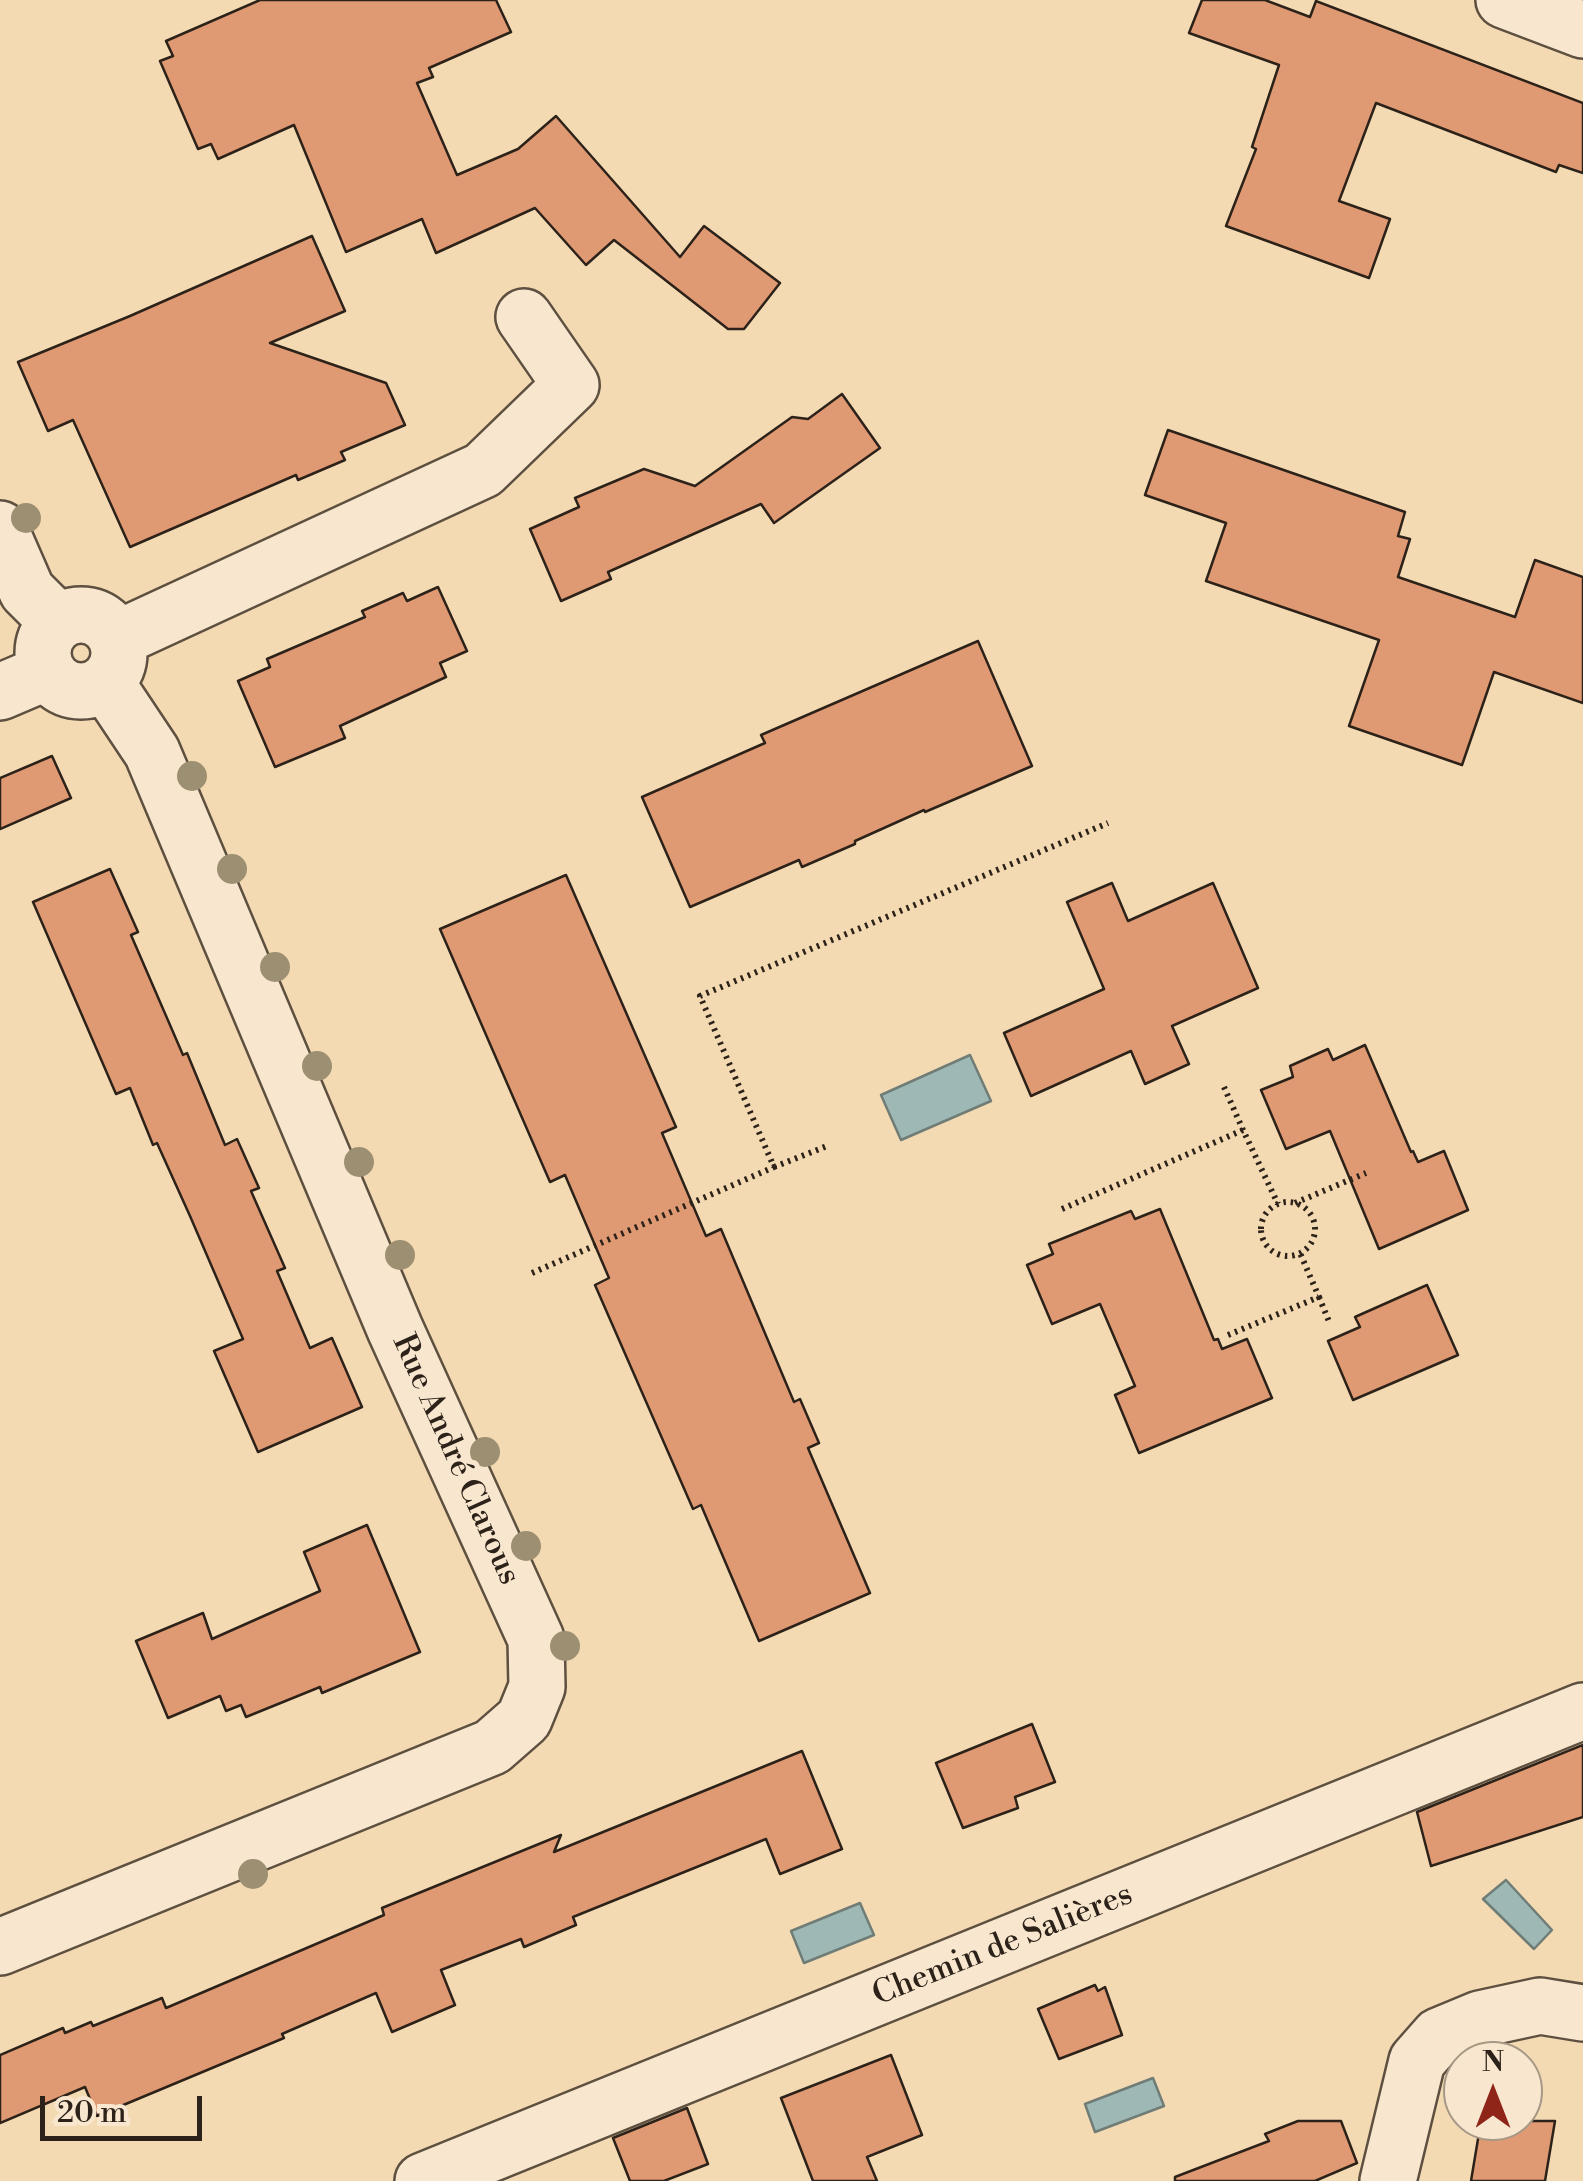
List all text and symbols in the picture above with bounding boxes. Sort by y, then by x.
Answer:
street label: Rue André Clarous [383,1329,527,1591]
street label: Chemin de Salières [867,1876,1139,2016]
north arrow [1443,2041,1543,2141]
text: N [1482,2045,1504,2080]
scale bar [45,2076,208,2138]
text: 20 m [57,2094,126,2132]

